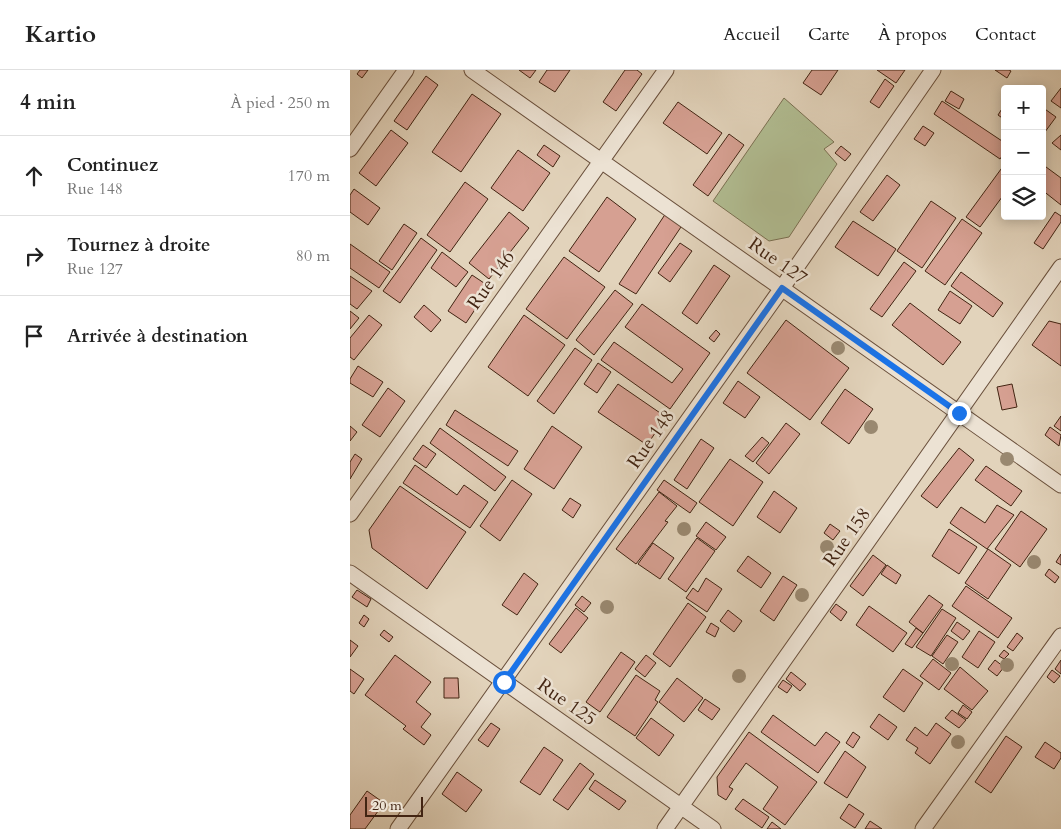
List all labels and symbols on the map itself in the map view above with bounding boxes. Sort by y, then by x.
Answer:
street label: Rue 127 [743,231,813,291]
street label: Rue 146 [461,245,521,315]
route end [948,402,971,425]
street label: Rue 148 [621,404,681,474]
street label: Rue 158 [817,502,877,572]
route start [493,671,516,694]
street label: Rue 125 [532,672,602,732]
scale bar [365,794,422,817]

